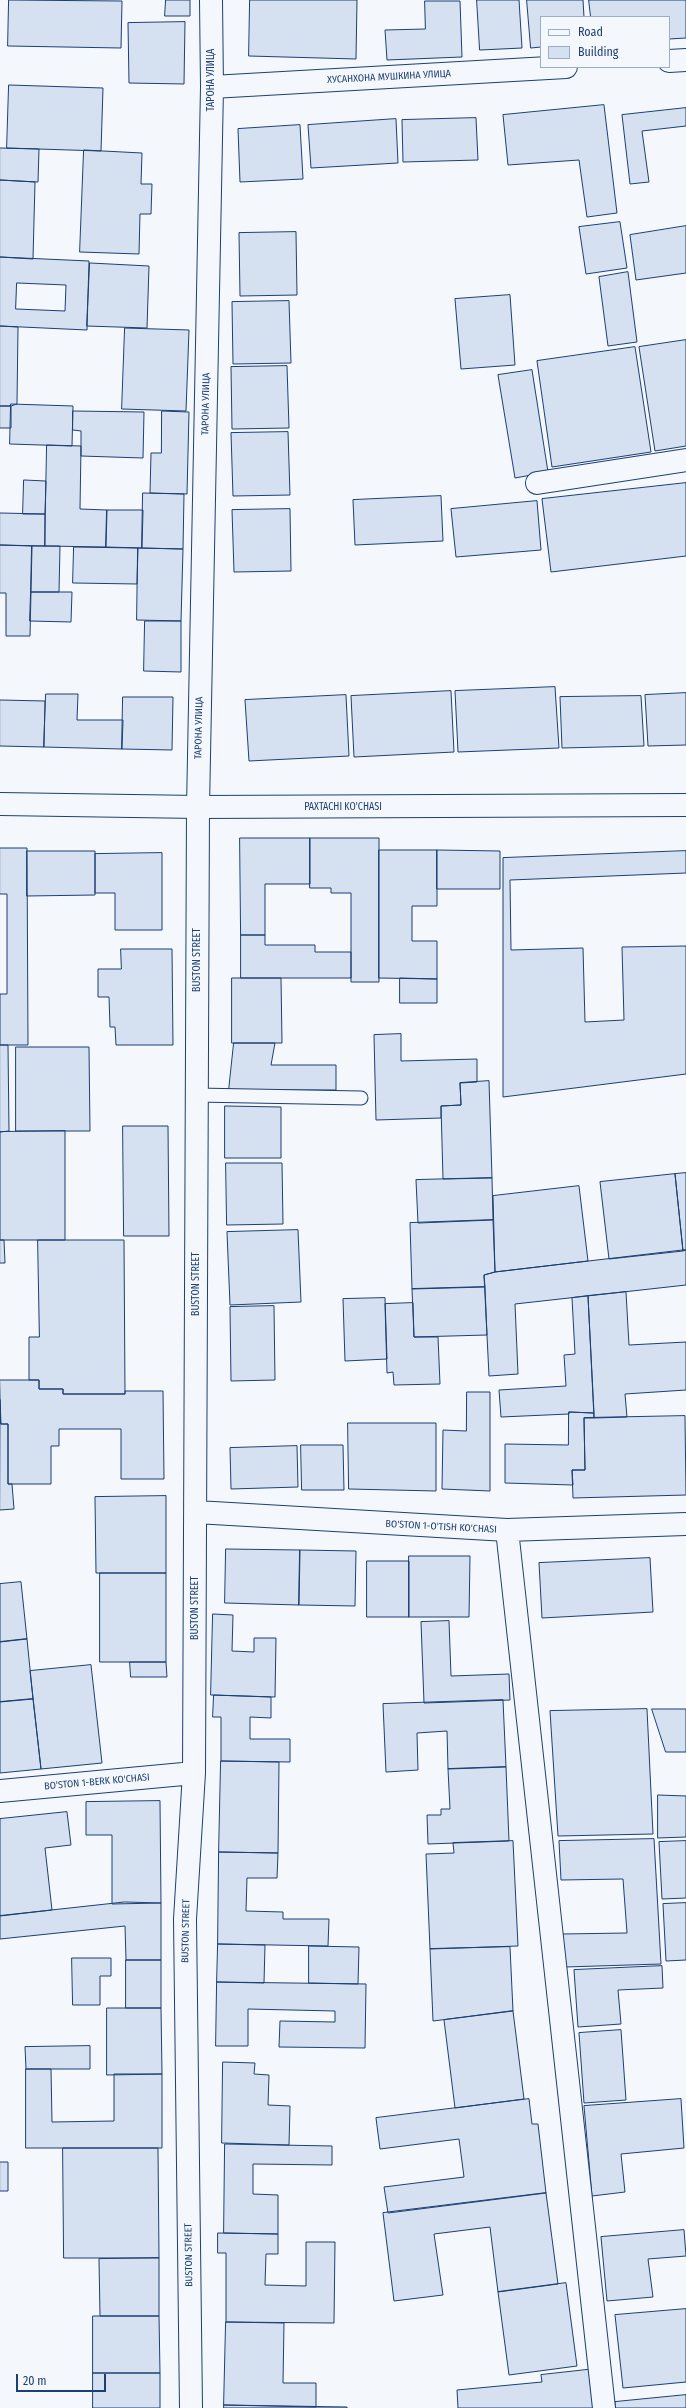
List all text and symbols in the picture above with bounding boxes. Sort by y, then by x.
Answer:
legend [540,16,670,68]
text: Road [578,25,603,39]
text: Building [578,45,618,59]
street label: ТАРОНА УЛИЦА [205,49,217,111]
street label: ХУСАНХОНА МУШКИНА УЛИЦА [327,68,451,86]
street label: ТАРОНА УЛИЦА [199,373,213,435]
street label: ТАРОНА УЛИЦА [192,697,206,759]
street label: PAXTACHI KO'CHASI [304,801,382,813]
street label: BUSTON STREET [191,928,203,992]
street label: BUSTON STREET [190,1252,202,1316]
street label: BO'STON 1-O'TISH KO'CHASI [385,1518,497,1536]
street label: BUSTON STREET [189,1576,201,1640]
street label: BO'STON 1-BERK KO'CHASI [44,1771,150,1793]
street label: BUSTON STREET [179,1899,193,1963]
street label: BUSTON STREET [182,2223,196,2287]
scale bar [18,2366,108,2392]
text: 20 m [23,2374,47,2388]

